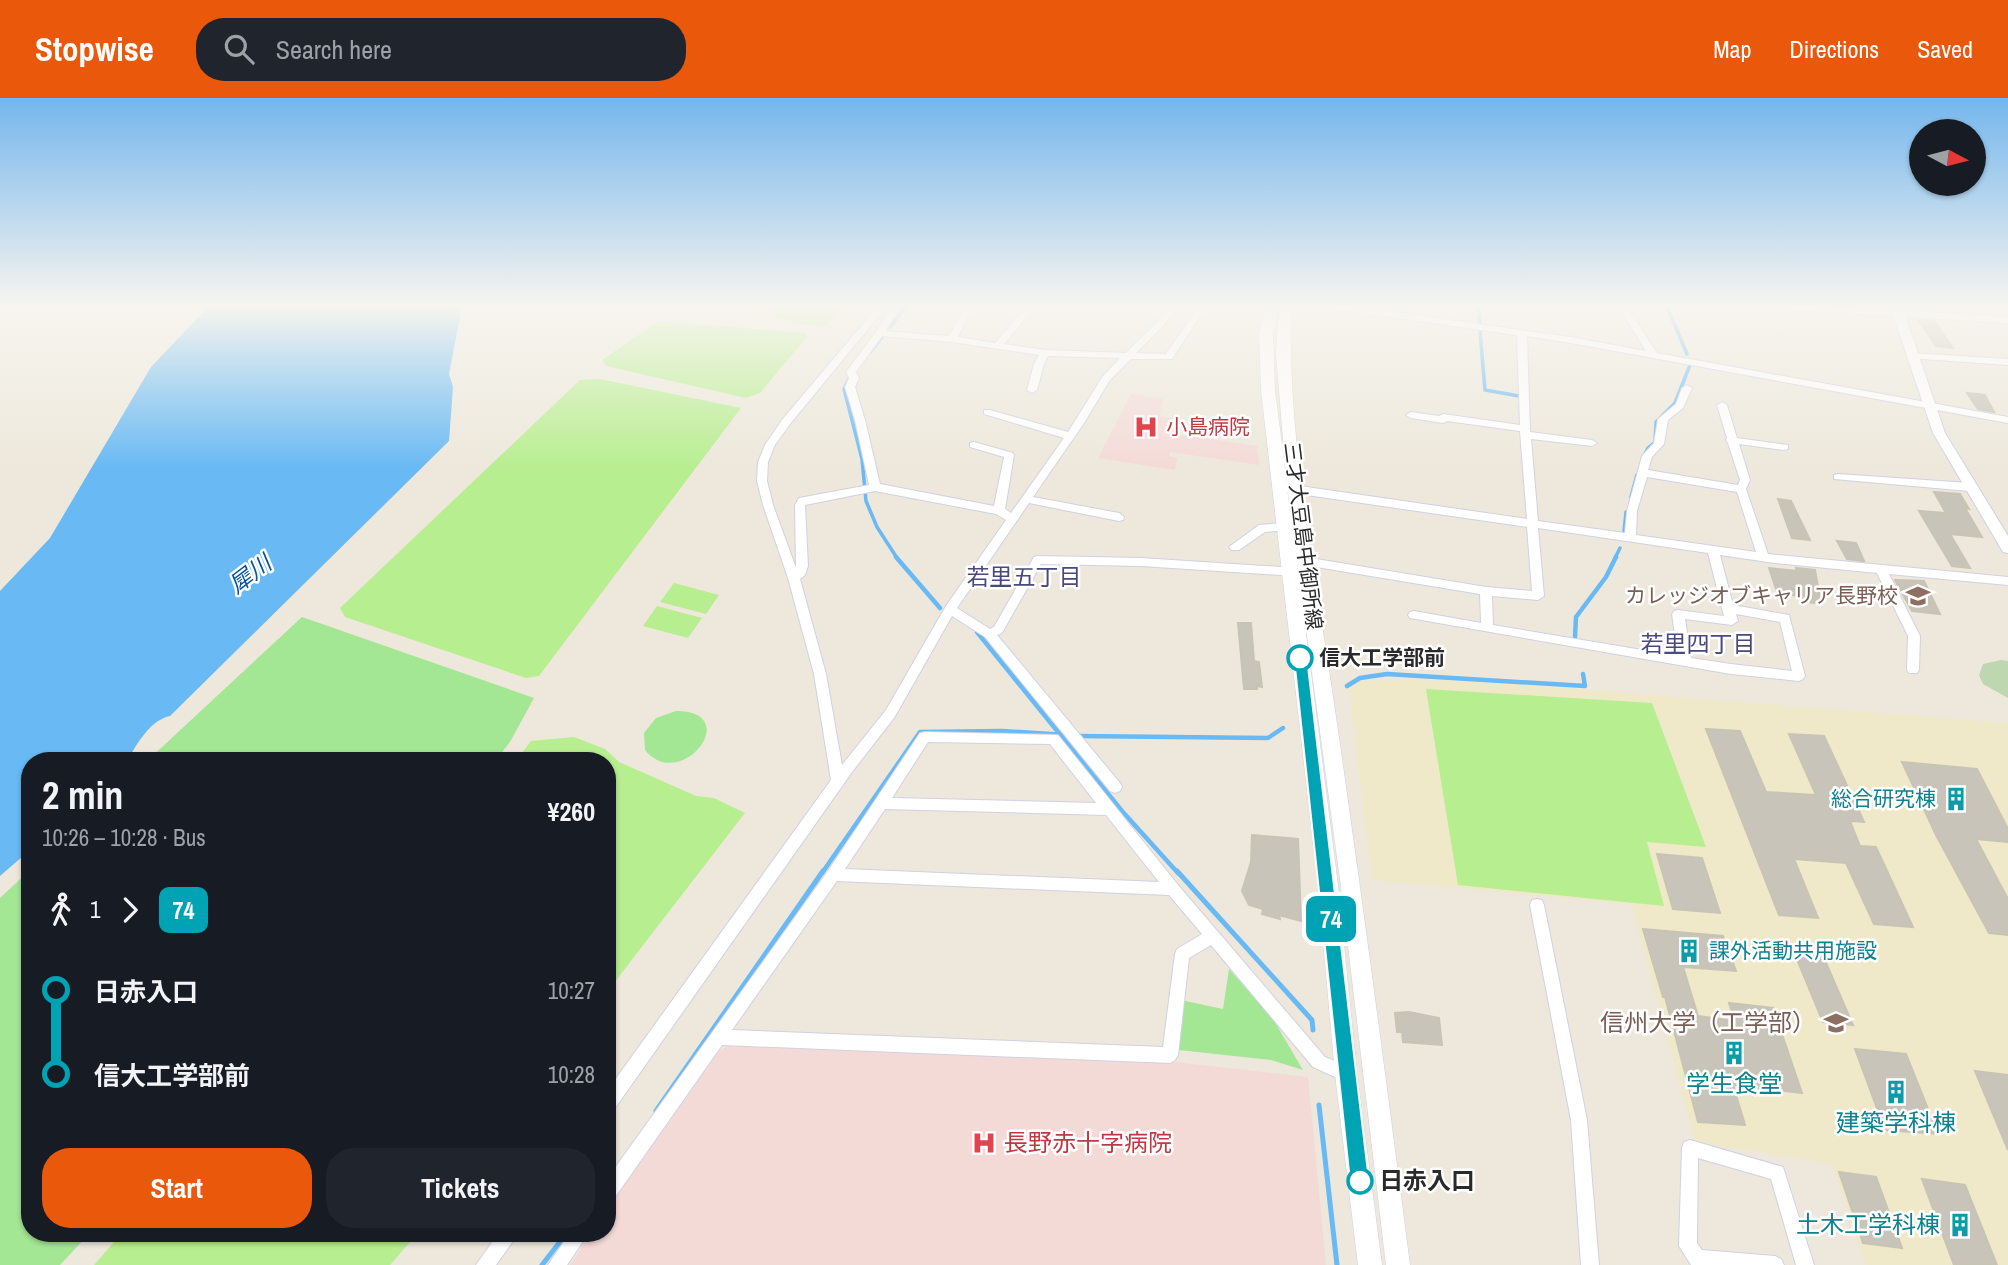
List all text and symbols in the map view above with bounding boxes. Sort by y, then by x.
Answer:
search box [196,18,686,81]
text: Stopwise [35,27,154,71]
icon: search [220,30,258,68]
text: Search here [276,32,392,67]
text: Map [1713,33,1751,65]
text: Directions [1789,33,1879,65]
text: Saved [1917,33,1973,65]
north arrow [1909,119,1986,196]
map controls [1909,119,1986,196]
place label: 小島病院 [1166,412,1250,441]
hospital icon: 小島病院 [1132,413,1160,441]
street label: 三才大豆島中御所線 [1278,440,1329,632]
water label: 犀川 [222,546,280,600]
district label: 若里五丁目 [967,561,1082,592]
place label: カレッジオブキャリア長野校 [1625,581,1898,610]
school or university icon: カレッジオブキャリア長野校 [1904,582,1932,610]
district label: 若里四丁目 [1641,628,1756,659]
place label: 信大工学部前 [1319,643,1445,672]
marker: 信大工学部前 [1287,645,1313,671]
text: 2 min [42,770,123,821]
place label: 総合研究棟 [1831,784,1936,813]
building icon: 総合研究棟 [1942,785,1970,813]
text: ¥260 [548,794,595,829]
text: 10:26 – 10:28 · Bus [42,822,206,853]
icon: walk [42,891,80,929]
icon: forward [111,891,149,929]
text: 1 [90,894,101,925]
text: 74 [173,894,194,926]
line badge: 74 [1300,896,1362,942]
text: 74 [1320,903,1342,935]
place label: 課外活動共用施設 [1709,936,1877,965]
building icon: 課外活動共用施設 [1675,937,1703,965]
text: 日赤入口 [94,974,198,1009]
text: 10:27 [548,975,595,1006]
place label: 信州大学（工学部） [1600,1006,1816,1038]
school or university icon: 信州大学（工学部） [1822,1009,1850,1037]
building icon: 学生食堂 [1720,1039,1748,1067]
text: 信大工学部前 [94,1058,250,1093]
text: 10:28 [548,1059,595,1090]
place label: 学生食堂 [1686,1067,1782,1099]
building icon: 建築学科棟 [1882,1078,1910,1106]
place label: 建築学科棟 [1836,1106,1956,1138]
place label: 長野赤十字病院 [1004,1126,1172,1158]
hospital icon: 長野赤十字病院 [970,1129,998,1157]
button: Start [42,1148,312,1228]
button: Tickets [326,1148,595,1228]
place label: 日赤入口 [1379,1164,1475,1196]
marker: 日赤入口 [1347,1168,1373,1194]
place label: 土木工学科棟 [1796,1208,1940,1240]
building icon: 土木工学科棟 [1946,1211,1974,1239]

